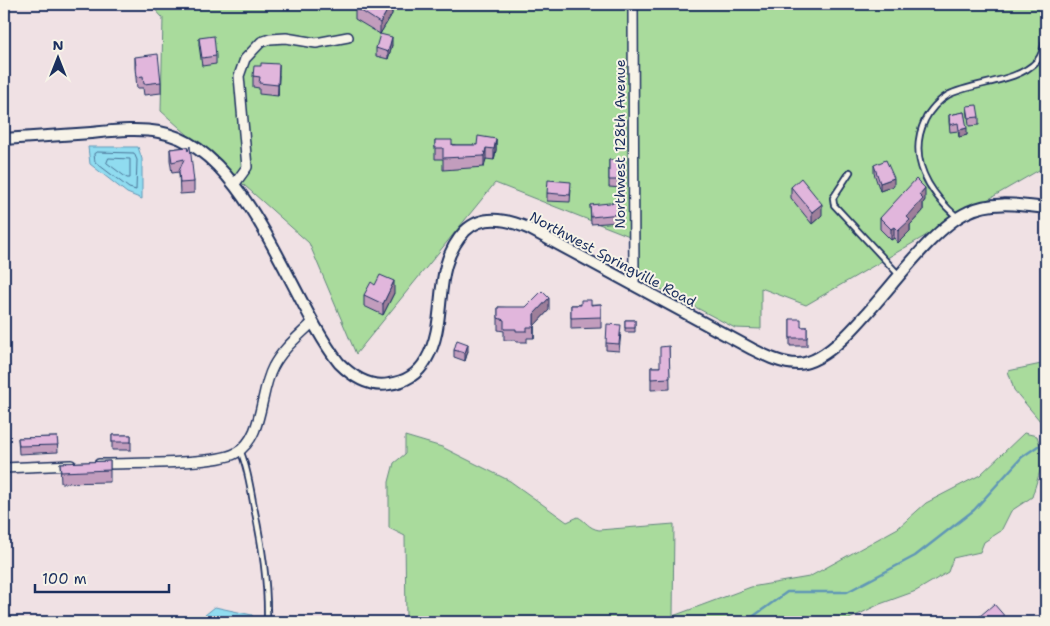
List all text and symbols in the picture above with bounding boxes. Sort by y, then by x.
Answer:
north arrow [32,32,82,82]
text: N [52,36,64,54]
street label: Northwest 128th Avenue [611,59,629,229]
street label: Northwest Springville Road [527,207,699,311]
scale bar [35,561,169,593]
text: 100 m [42,569,87,589]

